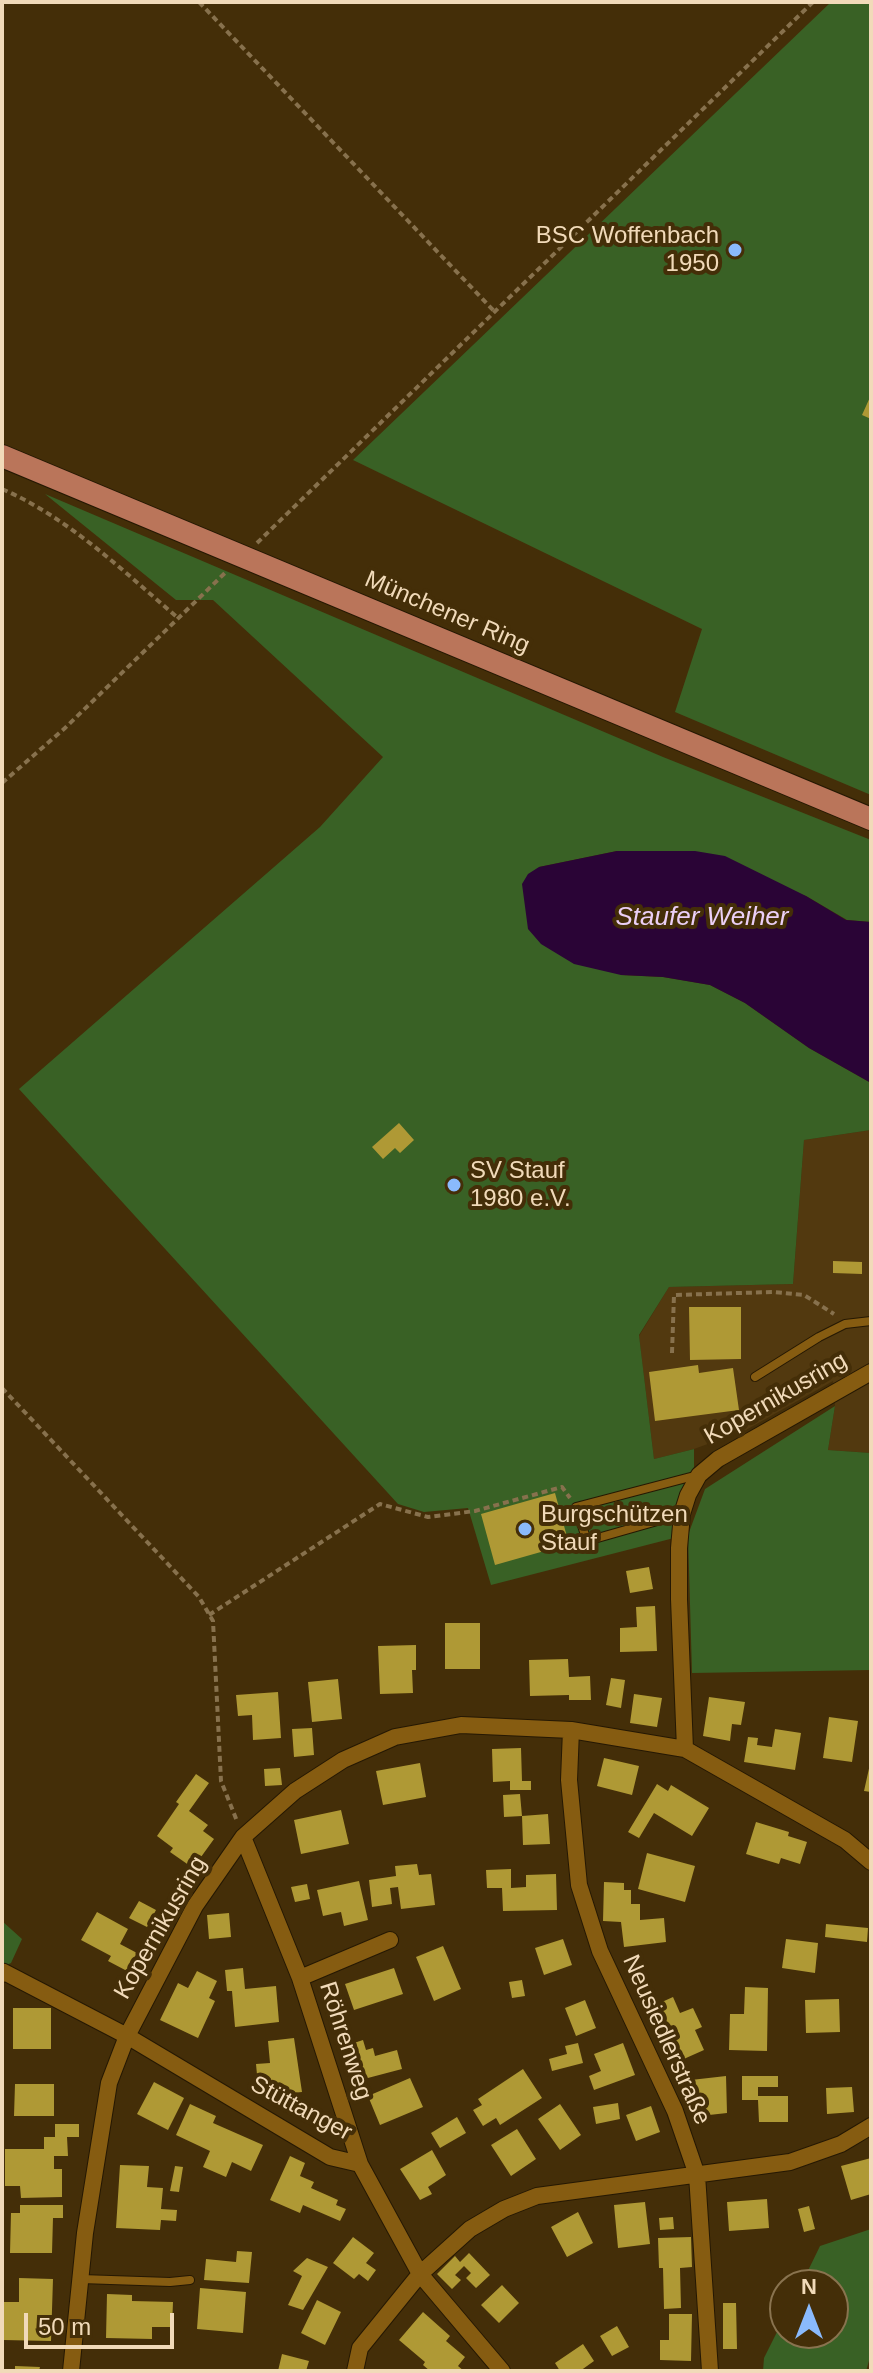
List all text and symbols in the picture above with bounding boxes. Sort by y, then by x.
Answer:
place label: BSC Woffenbach 1950 [536,222,719,278]
marker: BSC Woffenbach 1950 [726,241,744,259]
street label: Münchener Ring [360,565,534,661]
water label: Staufer Weiher [616,902,788,934]
place label: SV Stauf 1980 e.V. [470,1157,571,1213]
marker: SV Stauf 1980 e.V. [445,1176,463,1194]
street label: Kopernikusring [699,1347,853,1451]
place label: Burgschützen Stauf [541,1501,688,1557]
marker: Burgschützen Stauf [516,1520,534,1538]
street label: Kopernikusring [109,1851,213,2005]
street label: Neusiedlerstraße [616,1951,716,2129]
street label: Röhrenweg [312,1978,378,2104]
street label: Stüttanger [245,2070,357,2148]
north arrow [769,2269,849,2349]
text: N [801,2274,817,2299]
scale bar [28,2297,178,2347]
text: 50 m [38,2313,91,2340]

